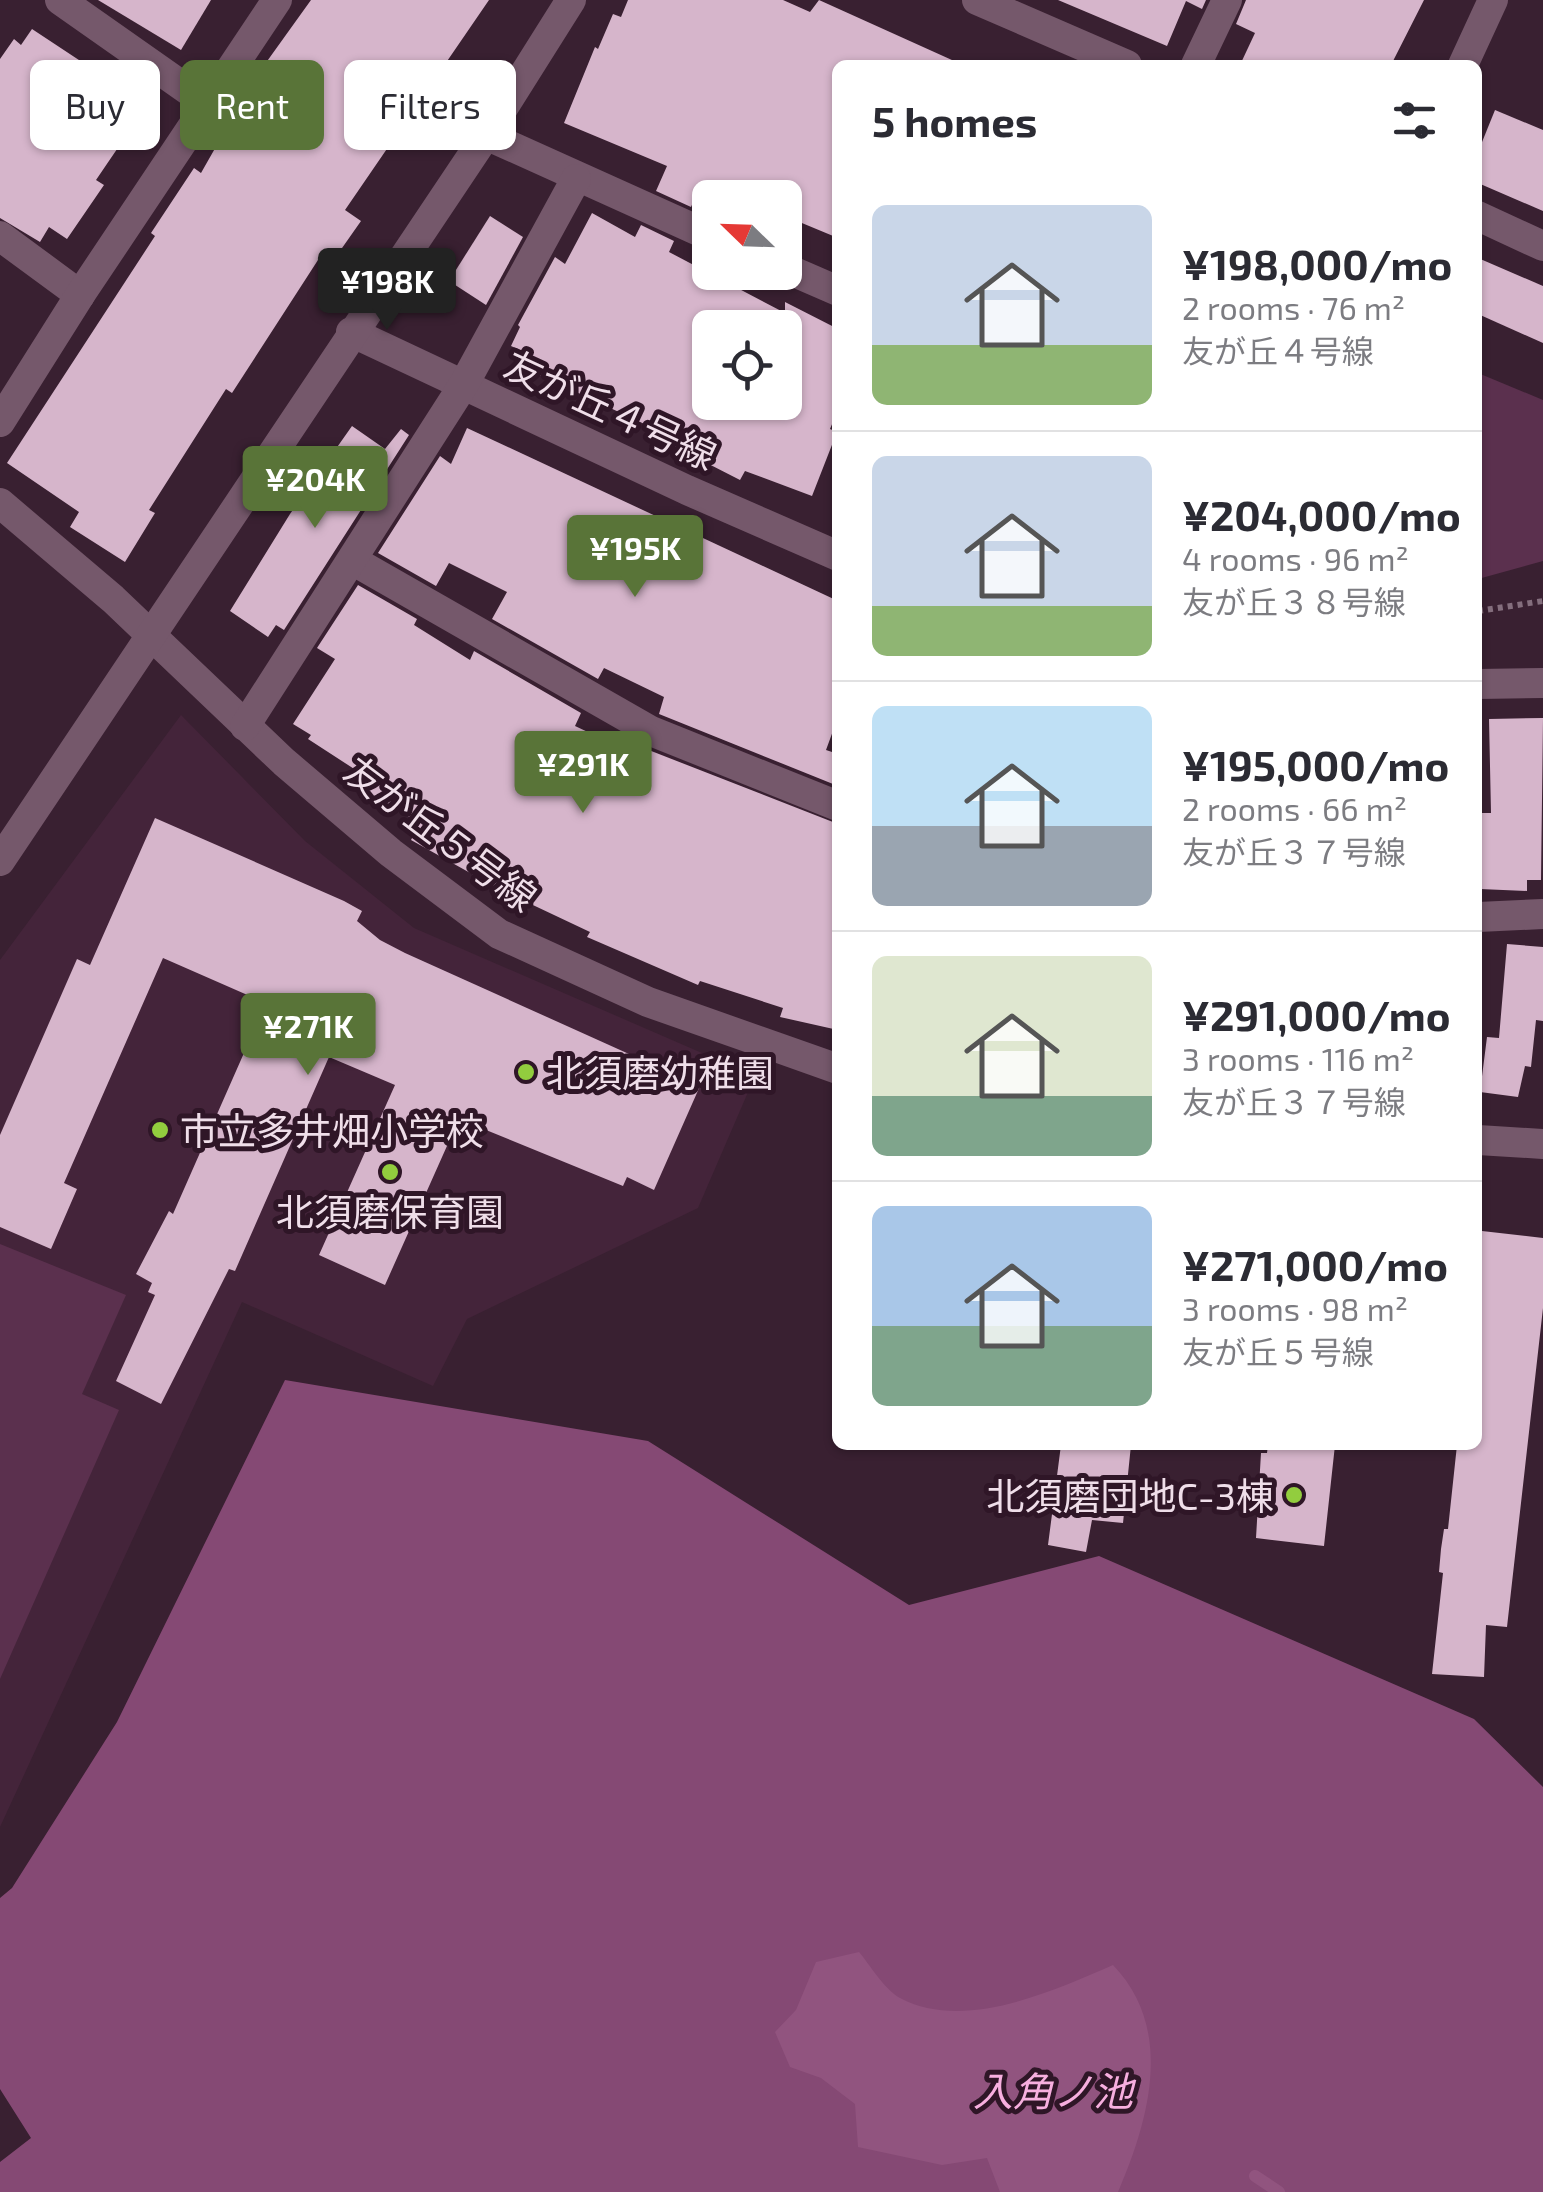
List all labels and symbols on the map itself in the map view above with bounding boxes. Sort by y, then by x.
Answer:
north arrow [692,180,802,290]
pin: ¥198K [317,248,457,333]
street label: 友が丘４号線 [498,340,724,478]
pin: ¥204K [245,446,385,531]
pin: ¥195K [565,515,705,600]
pin: ¥291K [513,731,653,816]
street label: 友が丘５号線 [336,746,546,920]
pin: ¥271K [238,993,378,1078]
place label: 北須磨幼稚園 [546,1049,774,1095]
marker: 北須磨幼稚園 [515,1061,537,1083]
place label: 市立多井畑小学校 [180,1107,484,1153]
marker: 市立多井畑小学校 [149,1119,171,1141]
marker: 北須磨保育園 [379,1161,401,1183]
place label: 北須磨保育園 [276,1188,504,1234]
place label: 北須磨団地C-3棟 [987,1472,1274,1518]
marker: 北須磨団地C-3棟 [1283,1484,1305,1506]
water label: 入角ノ池 [973,2066,1137,2114]

